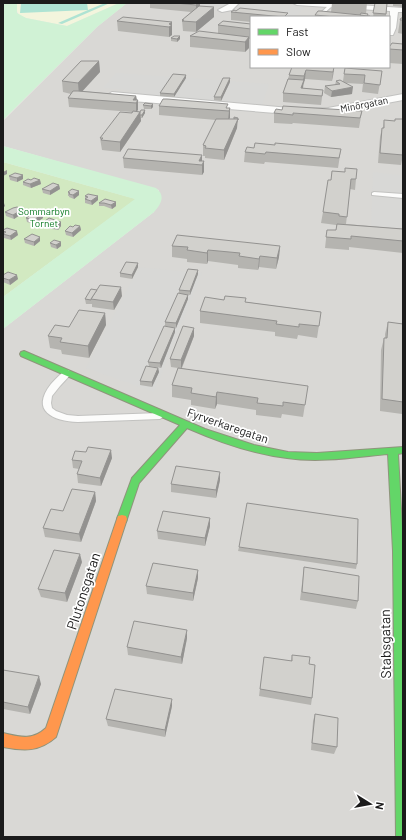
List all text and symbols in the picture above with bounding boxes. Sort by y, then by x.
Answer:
legend [250,16,390,68]
text: Fast [286,24,309,38]
text: Slow [286,44,311,58]
street label: Minörgatan [339,93,389,115]
park label: Sommarbyn Tornet [18,205,70,229]
street label: Fyrverkaregatan [185,405,271,445]
street label: Plutonsgatan [63,550,103,632]
street label: Stabsgatan [376,609,394,679]
north arrow [350,784,390,824]
text: N [373,801,387,811]

